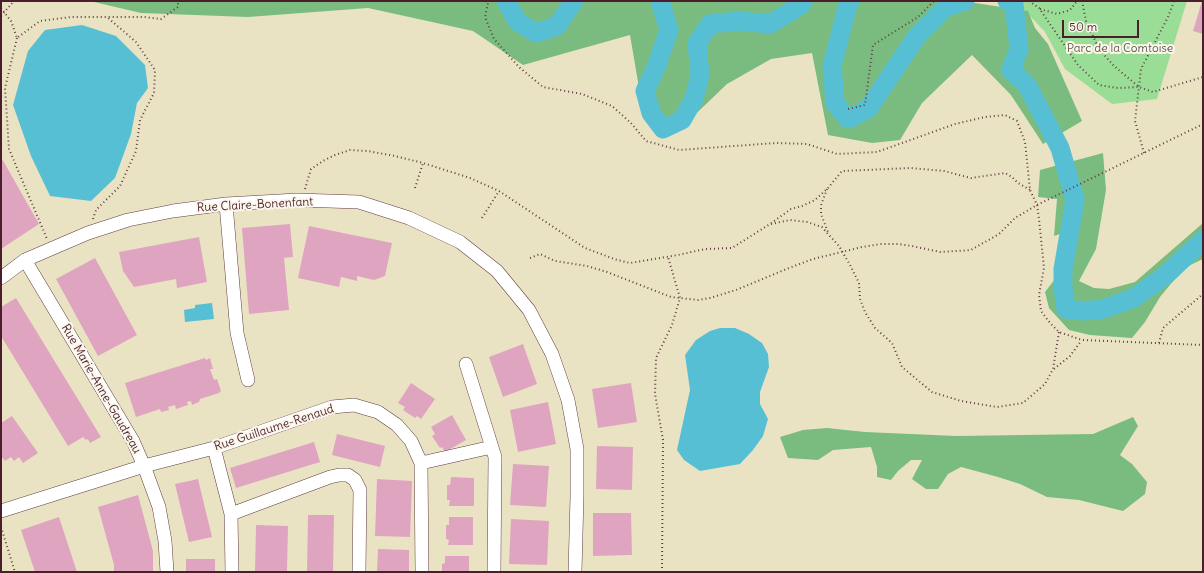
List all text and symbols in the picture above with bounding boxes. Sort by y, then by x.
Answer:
scale bar [1064,12,1141,38]
text: 50 m [1069,19,1097,34]
park label: Parc de la Comtoise [1067,42,1173,56]
street label: Rue Claire-Bonenfant [196,195,314,215]
street label: Rue Marie-Anne-Gaudreau [58,322,144,456]
street label: Rue Guillaume-Renaud [212,402,336,454]

